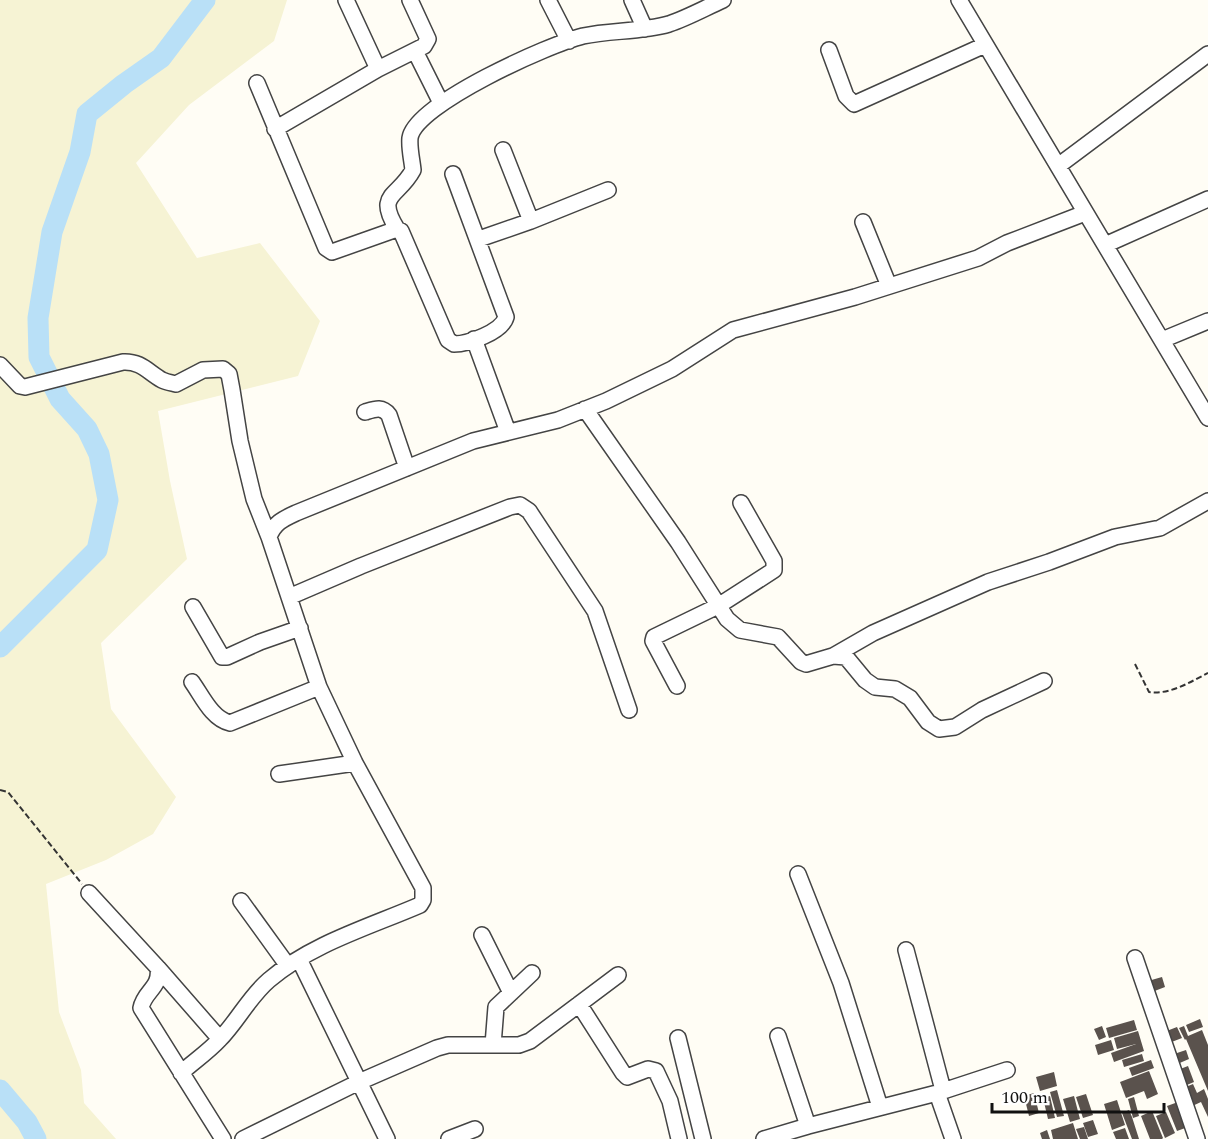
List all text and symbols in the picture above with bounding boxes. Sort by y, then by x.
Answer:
scale bar [992,1076,1164,1114]
text: 100 m [1001,1084,1048,1111]

